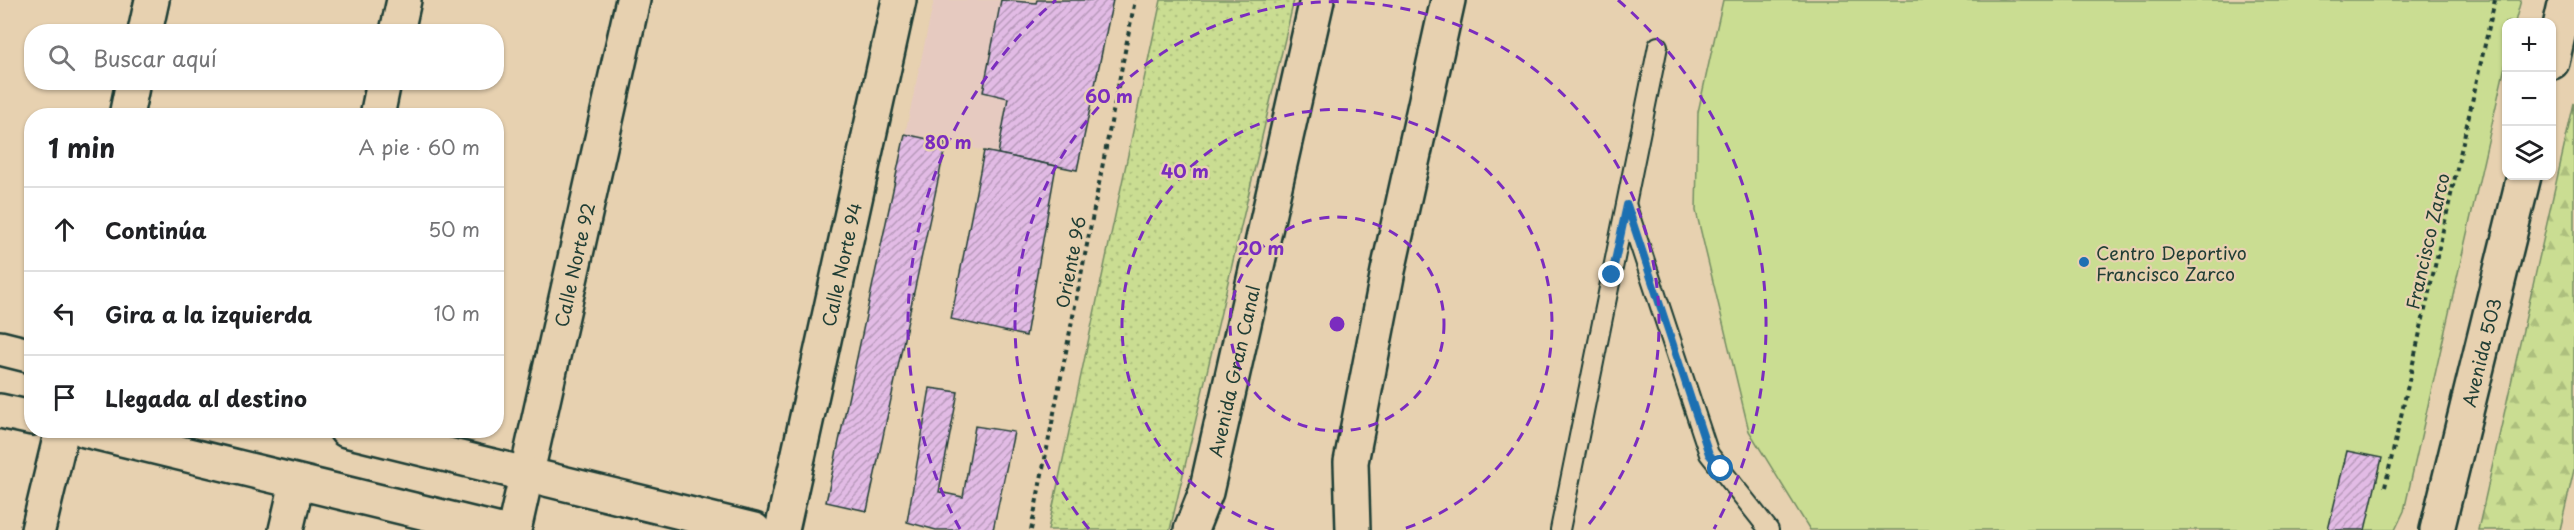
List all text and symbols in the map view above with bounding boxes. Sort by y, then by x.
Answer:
map controls [2502,18,2556,180]
button: + [2502,18,2556,72]
search box [24,24,504,90]
icon: search [45,41,78,74]
text: Buscar aquí [93,41,217,74]
button: − [2502,72,2556,126]
text: 60 m [1085,82,1133,109]
button: layers [2502,126,2556,180]
text: 1 min [48,128,115,167]
text: 80 m [924,128,972,155]
text: A pie · 60 m [359,132,480,162]
text: 40 m [1161,157,1209,184]
street label: Francisco Zarco [2398,170,2456,312]
street label: Calle Norte 92 [547,200,601,329]
street label: Calle Norte 94 [814,200,867,329]
icon: ahead [48,213,81,246]
text: Continúa [105,213,207,246]
text: 50 m [428,214,480,244]
street label: Oriente 96 [1048,214,1092,310]
text: 20 m [1238,234,1284,261]
place label: Centro Deportivo Francisco Zarco [2096,239,2247,287]
marker: Centro Deportivo Francisco Zarco [2077,255,2091,269]
route end [1598,261,1624,287]
street label: Avenida Gran Canal [1201,282,1266,459]
street label: Avenida 503 [2454,295,2507,410]
icon: left [48,297,81,330]
text: Gira a la izquierda [105,297,312,330]
text: 10 m [433,298,480,328]
centre of rings [1327,314,1347,334]
icon: arrive [48,381,81,414]
text: Llegada al destino [105,381,307,414]
route start [1707,455,1733,481]

